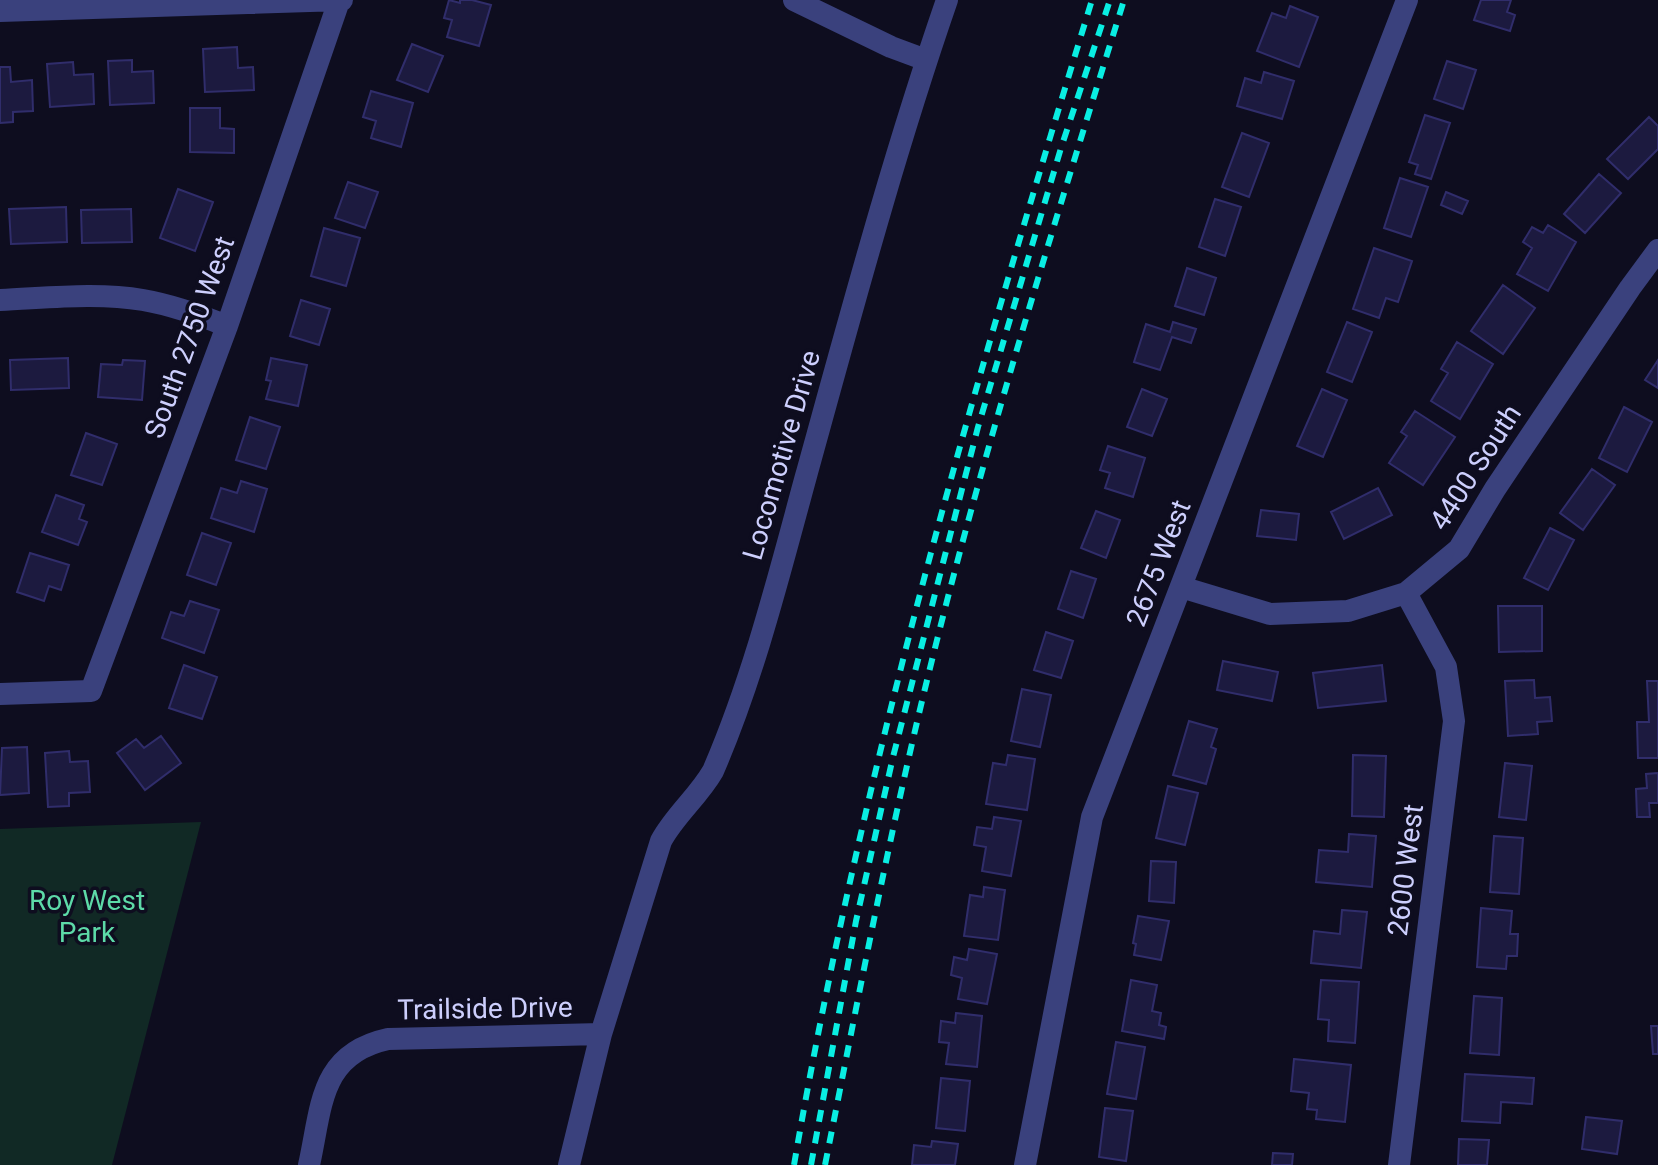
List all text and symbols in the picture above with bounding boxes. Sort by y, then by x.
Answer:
street label: South 2750 West [138,232,241,443]
street label: Locomotive Drive [736,347,827,564]
street label: 4400 South [1423,399,1528,536]
street label: 2675 West [1119,495,1198,631]
street label: 2600 West [1381,802,1430,938]
park label: Roy West Park [29,884,145,949]
street label: Trailside Drive [397,990,573,1027]

